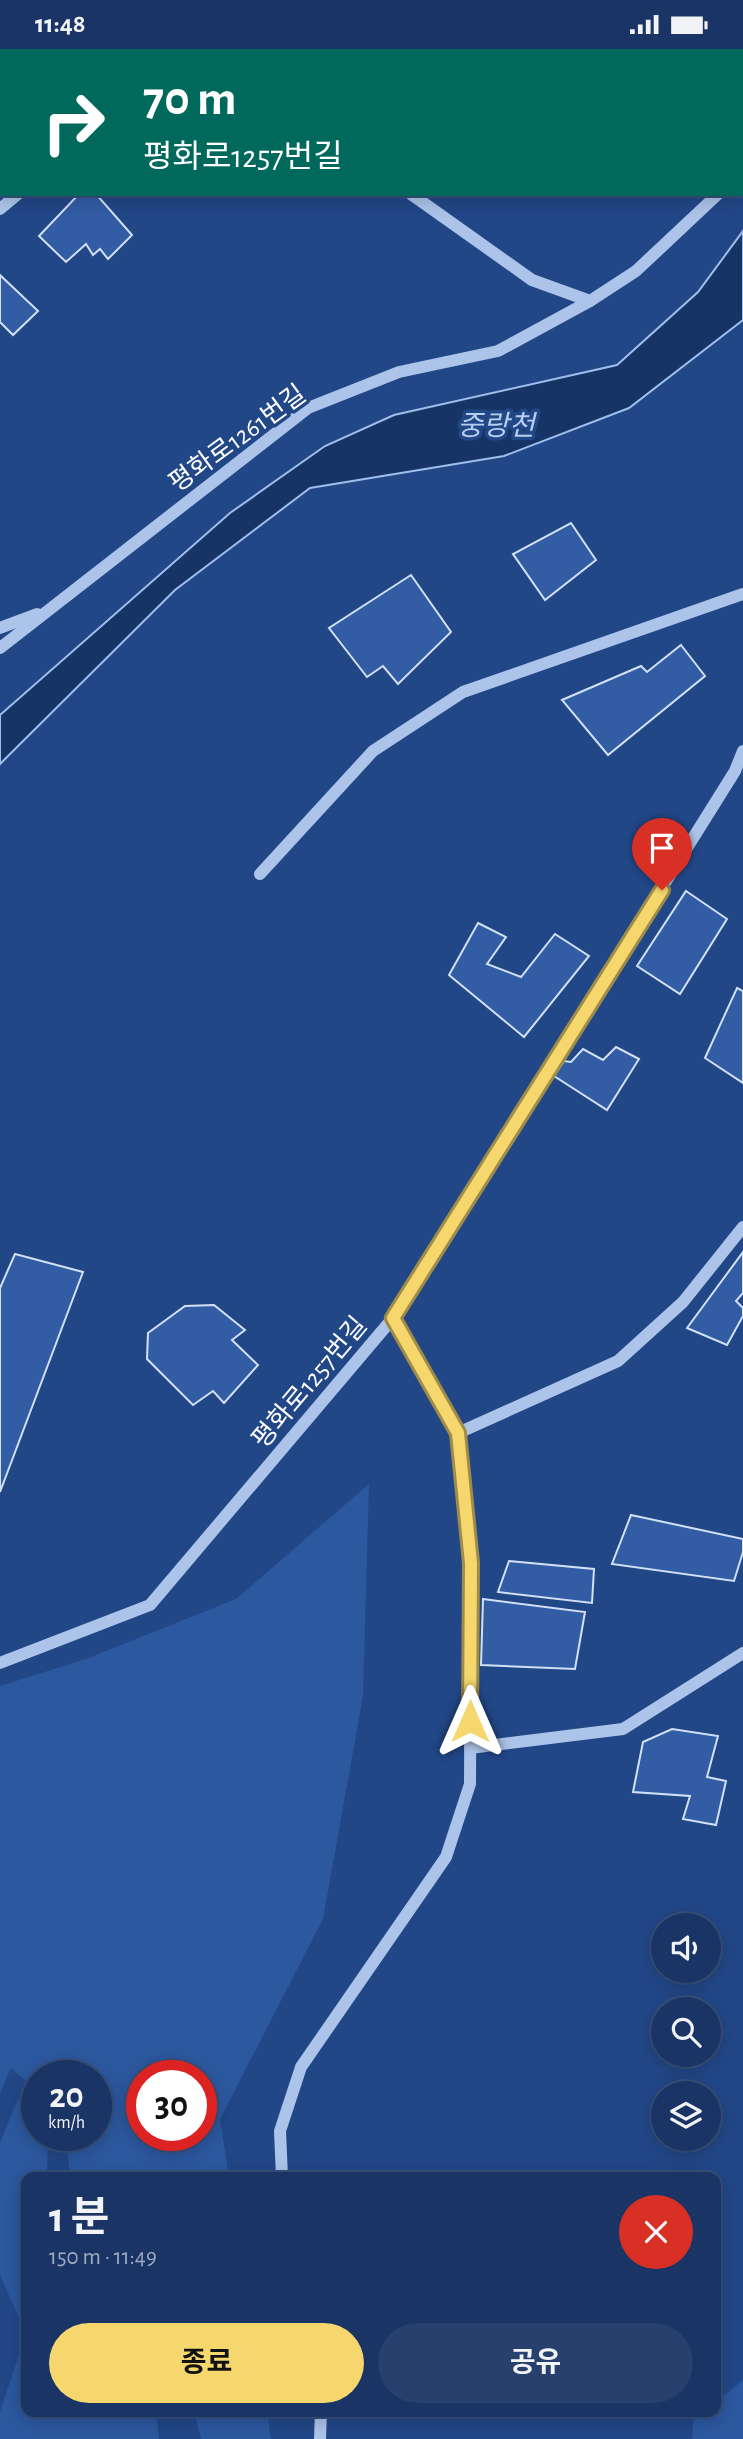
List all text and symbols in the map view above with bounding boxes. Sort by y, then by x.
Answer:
text: 11:48 [35,11,86,37]
text: 70 m [143,75,237,124]
icon: right [28,77,119,168]
text: 평화로1257번길 [143,141,343,173]
street label: 평화로1261번길 [164,380,311,497]
water label: 중랑천 [457,411,538,441]
pin [632,818,692,890]
icon: arrive [643,829,681,867]
street label: 평화로1257번길 [247,1312,372,1453]
position arrow [433,1684,507,1758]
map controls [651,1913,721,2151]
button: sound [651,1913,721,1983]
button: search [651,1997,721,2067]
speed limit sign: 30 [126,2060,217,2151]
text: 20 [49,2079,84,2114]
button: layers [651,2081,721,2151]
text: km/h [48,2114,85,2132]
button: close [619,2195,693,2269]
text: 1 분 [49,2197,109,2239]
text: 150 m · 11:49 [49,2246,157,2269]
button: 종료 [49,2323,364,2403]
button: 공유 [378,2323,693,2403]

